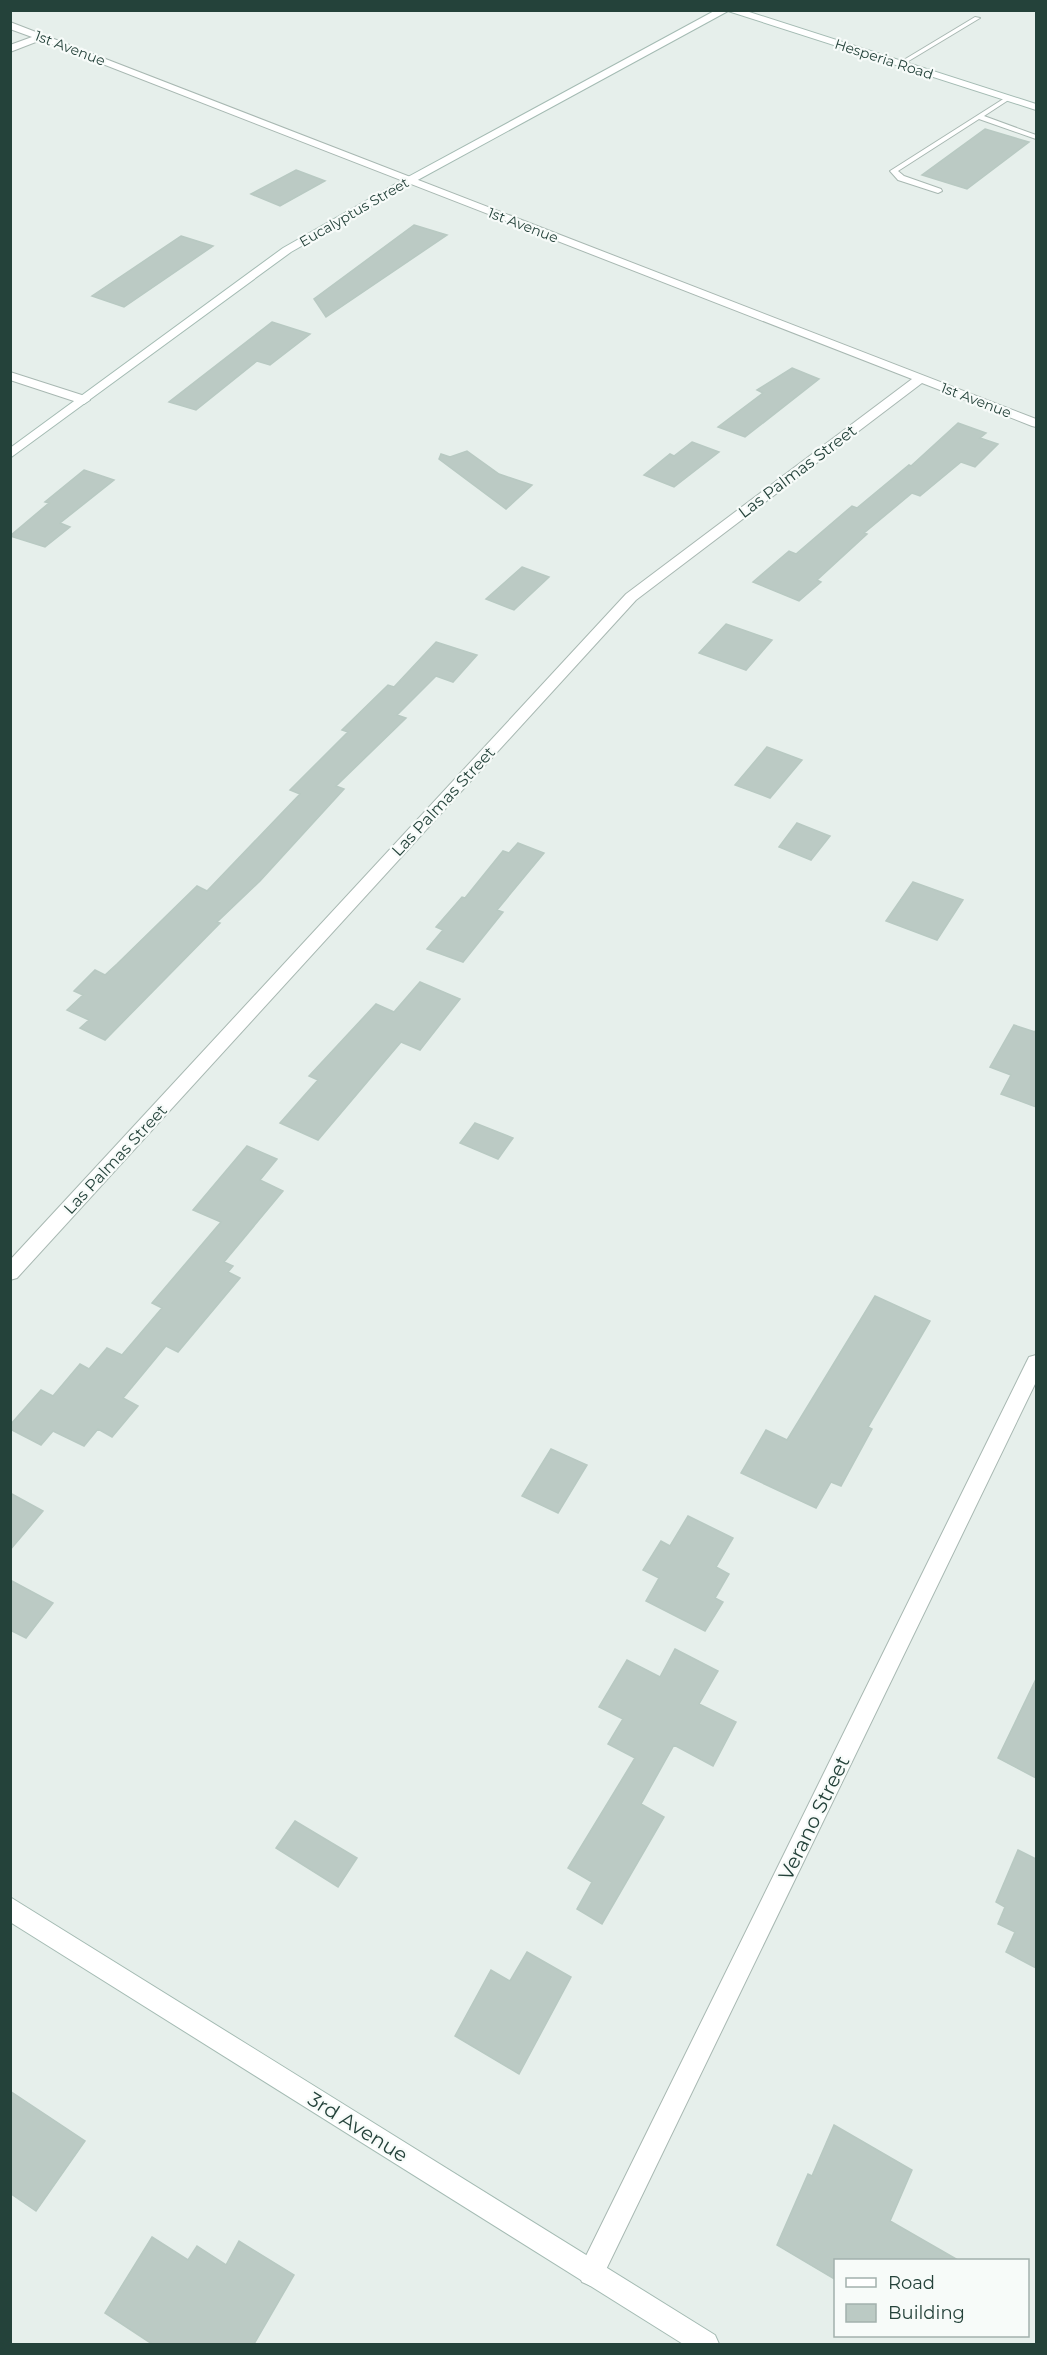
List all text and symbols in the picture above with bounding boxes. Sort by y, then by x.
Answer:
street label: 1st Avenue [32,26,108,70]
street label: Hesperia Road [833,35,935,83]
street label: Eucalyptus Street [296,173,412,251]
street label: 1st Avenue [485,203,561,247]
street label: 1st Avenue [938,378,1014,422]
street label: Las Palmas Street [735,421,860,522]
street label: Las Palmas Street [388,742,499,860]
street label: Las Palmas Street [60,1100,171,1218]
street label: Verano Street [773,1752,855,1884]
street label: 3rd Avenue [304,2087,412,2167]
legend [834,2259,1029,2337]
text: Road [888,2272,935,2294]
text: Building [888,2302,965,2324]

